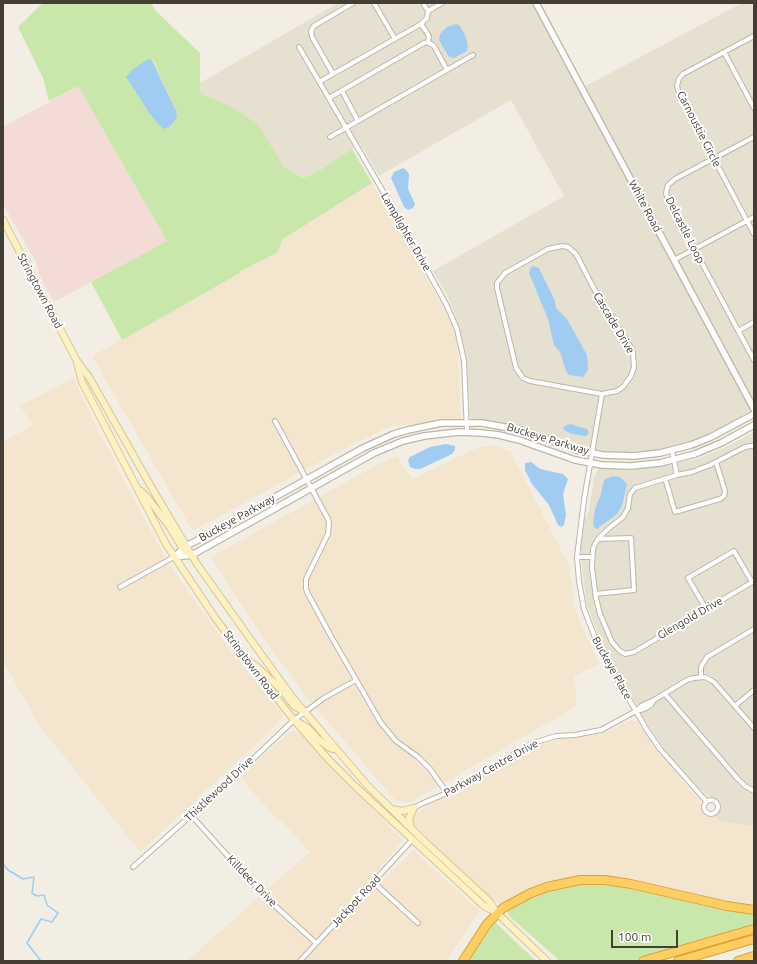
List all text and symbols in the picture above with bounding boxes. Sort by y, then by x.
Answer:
street label: Carnoustie Circle [674,89,724,169]
street label: White Road [626,178,664,234]
street label: Lamplighter Drive [378,190,434,274]
street label: Delcastle Loop [663,195,707,265]
street label: Stringtown Road [15,251,65,331]
street label: Cascade Drive [591,290,637,356]
street label: Buckeye Parkway [505,420,591,458]
street label: Buckeye Parkway [197,492,277,544]
street label: Glengold Drive [655,594,725,642]
street label: Stringtown Road [221,628,281,702]
street label: Buckeye Place [589,634,635,702]
street label: Parkway Centre Drive [441,737,541,799]
street label: Thistlewood Drive [182,754,256,824]
street label: Killdeer Drive [224,852,280,910]
street label: Jackpot Road [328,872,384,930]
scale bar [613,922,680,948]
text: 100 m [618,930,651,943]

